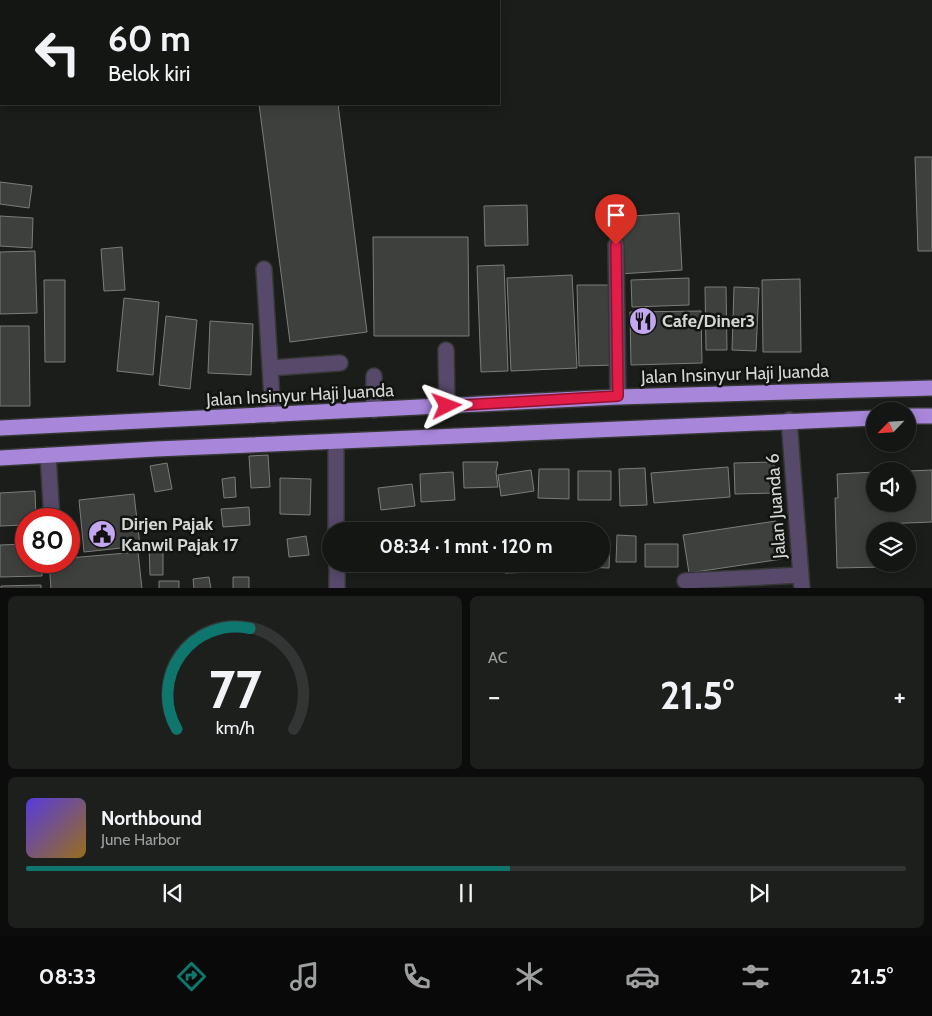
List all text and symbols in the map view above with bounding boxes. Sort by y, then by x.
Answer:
text: 60 m [108,17,191,60]
icon: left [25,20,90,85]
text: Belok kiri [108,60,191,87]
pin [595,194,637,245]
icon: arrive [602,201,630,229]
restaurant icon: Cafe/Diner3 [628,306,658,336]
place label: Cafe/Diner3 [662,310,755,332]
street label: Jalan Insinyur Haji Juanda [640,360,830,388]
street label: Jalan Insinyur Haji Juanda [205,379,395,411]
position arrow [420,379,472,431]
north arrow [866,402,916,452]
map controls [866,402,916,572]
street label: Jalan Juanda 6 [761,453,791,560]
button: sound [866,462,916,512]
speed limit sign: 80 [15,508,80,573]
place label: Dirjen Pajak Kanwil Pajak 17 [121,513,239,556]
public building icon: Dirjen Pajak Kanwil Pajak 17 [87,519,117,549]
button: layers [866,522,916,572]
text: 08:34 · 1 mnt · 120 m [379,535,553,558]
text: AC [488,648,508,667]
text: 77 [208,658,262,721]
text: 21.5° [660,672,734,719]
text: − [488,679,500,713]
text: + [894,679,906,713]
text: km/h [215,717,255,738]
text: Northbound [101,807,202,830]
text: June Harbor [101,830,181,849]
icon: previous [159,879,187,907]
icon: pause [452,879,480,907]
icon: next [745,879,773,907]
icon: directions [174,959,209,994]
icon: music [287,959,322,994]
icon: phone [399,959,434,994]
icon: climate [512,959,547,994]
icon: car [625,959,660,994]
icon: filters [738,959,773,994]
text: 08:33 [39,963,96,990]
text: 21.5° [850,963,893,990]

